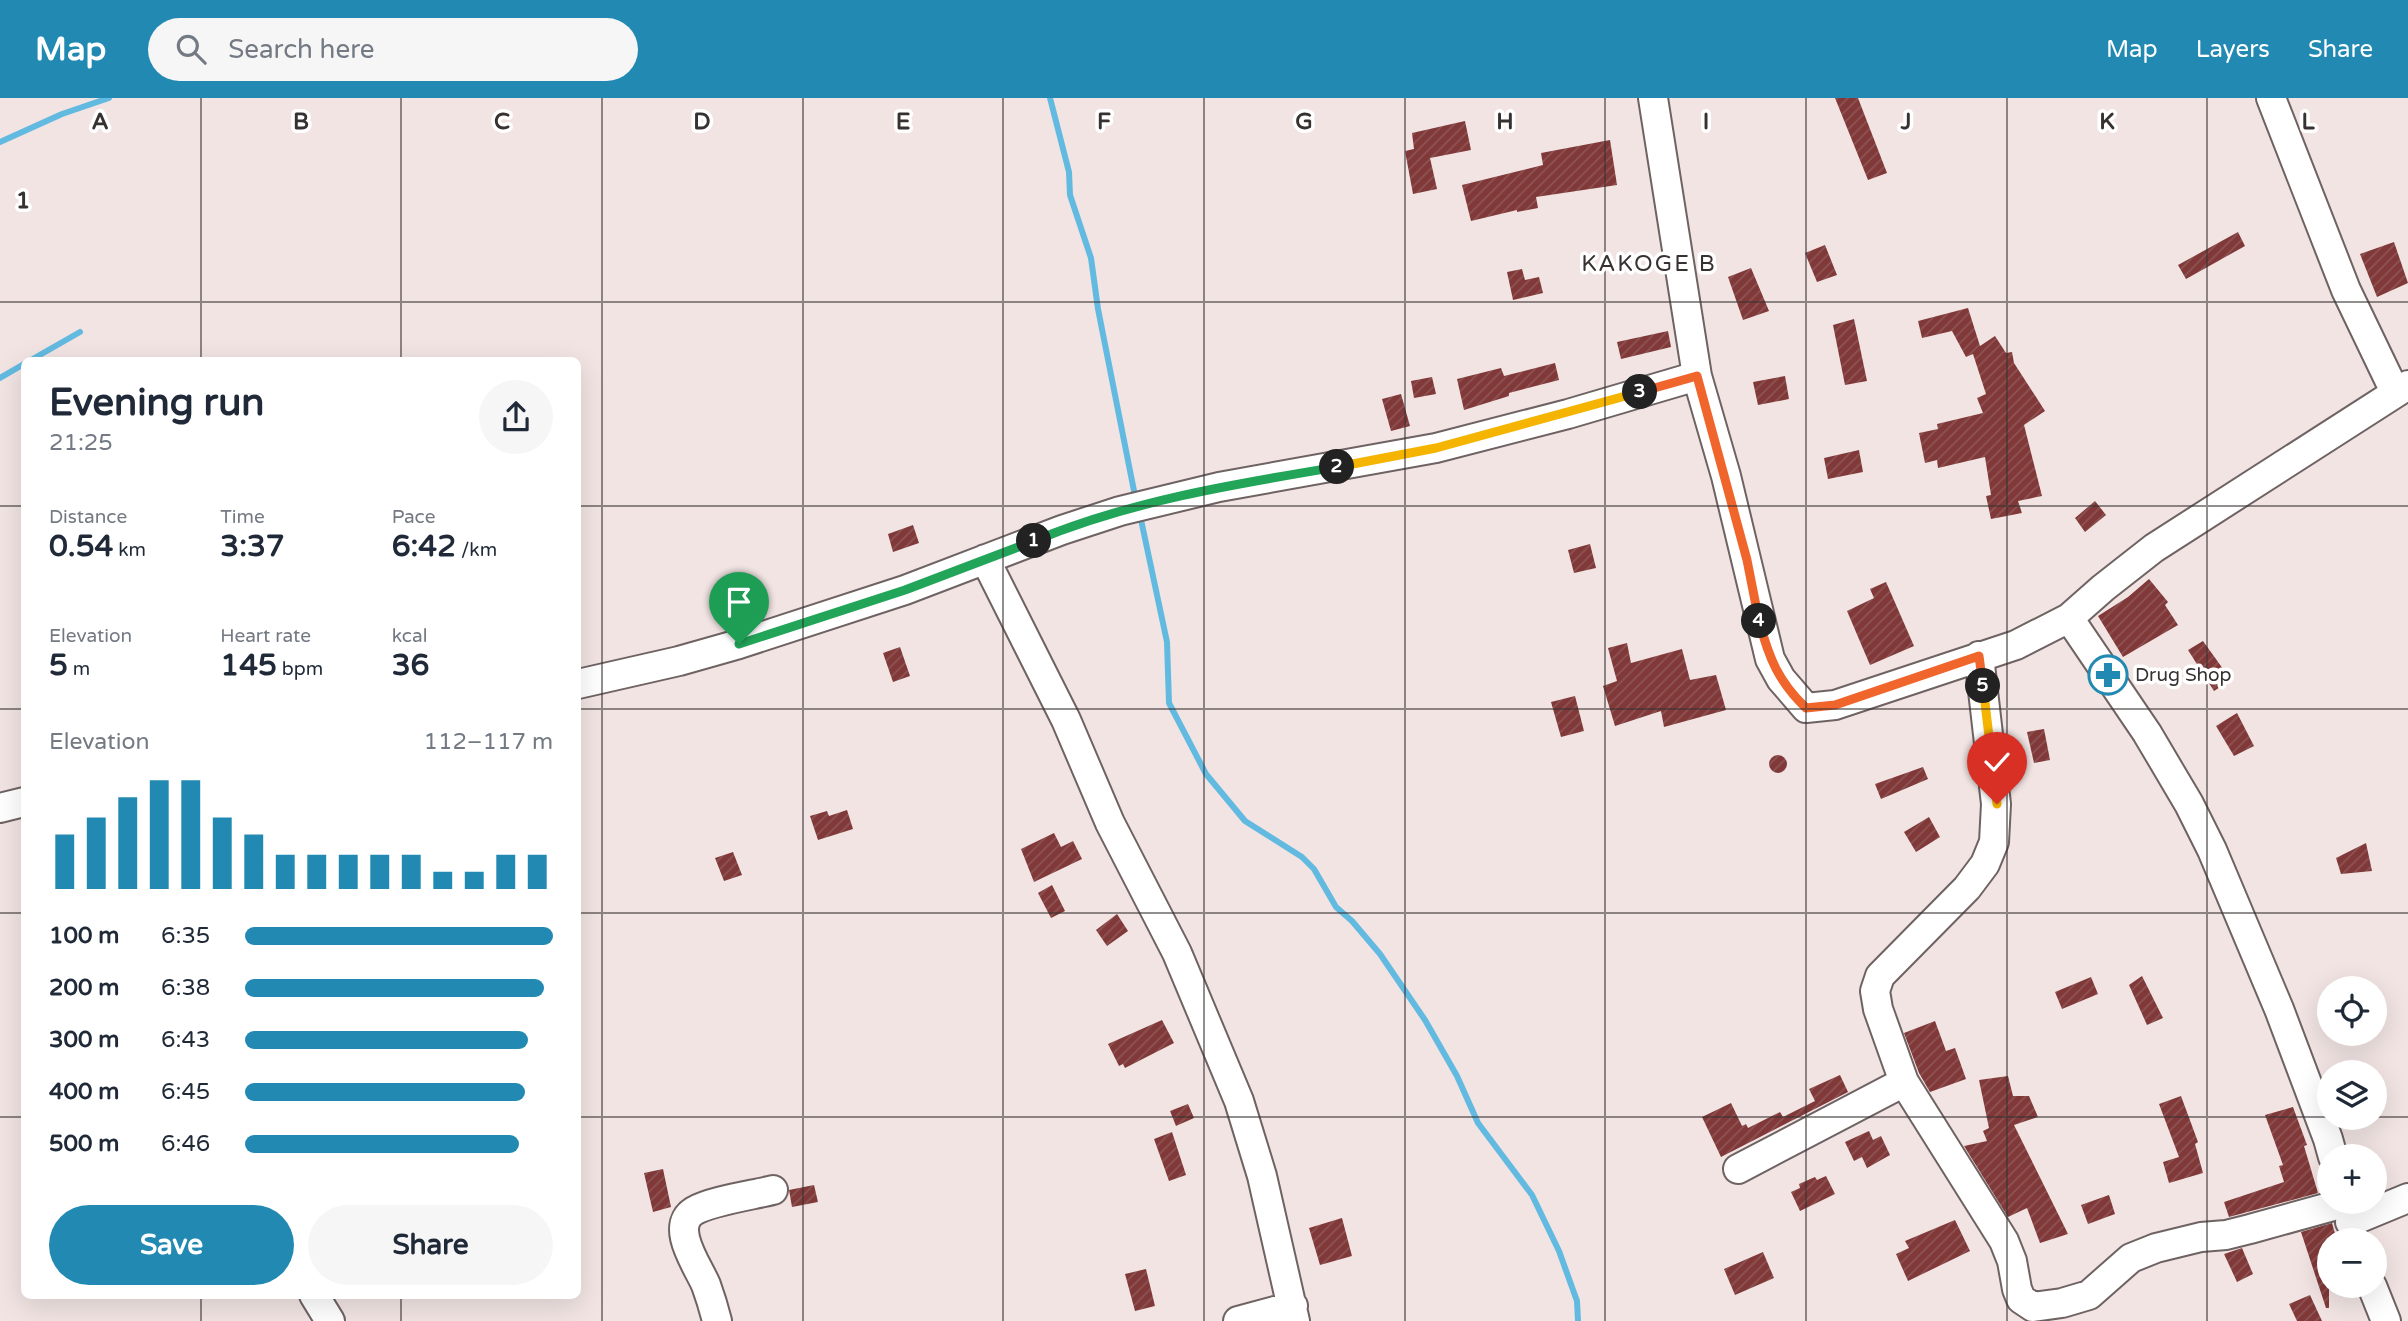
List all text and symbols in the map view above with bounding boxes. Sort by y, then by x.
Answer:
search box [148,18,638,81]
text: Map [35,30,106,69]
icon: search [172,30,210,68]
text: Search here [228,34,374,65]
text: Map [2106,35,2158,64]
text: Layers [2196,35,2270,64]
text: Share [2308,35,2373,64]
text: A [91,108,109,136]
text: B [293,108,309,136]
text: C [494,108,510,136]
text: D [693,108,711,136]
text: E [896,108,910,136]
text: F [1097,108,1111,136]
text: G [1295,108,1313,136]
text: H [1496,108,1514,136]
text: I [1703,108,1709,136]
text: J [1900,108,1911,136]
text: K [2099,108,2115,136]
text: L [2301,108,2315,136]
text: 1 [16,187,30,215]
district label: KAKOGE B [1581,250,1717,278]
pin: 3 [1622,374,1658,410]
text: Evening run [49,380,264,426]
button: share [479,380,553,454]
text: 3 [1634,380,1645,402]
text: 21:25 [49,429,113,457]
pin: 2 [1320,450,1354,484]
text: 2 [1331,455,1342,477]
text: Distance [49,506,127,528]
text: Time [220,506,265,528]
text: Pace [392,506,435,528]
pin: 1 [1016,524,1052,558]
text: 0.54 [49,528,113,565]
text: 3:37 [220,528,285,565]
text: 6:42 [392,528,456,565]
text: 1 [1028,529,1039,551]
text: km [113,539,146,561]
text: /km [456,539,497,561]
pin [709,572,769,644]
icon: arrive [720,583,758,621]
pin: 4 [1742,603,1776,638]
text: 4 [1753,609,1764,631]
text: Elevation [49,625,132,647]
text: Heart rate [220,625,311,647]
text: kcal [392,625,427,647]
text: 5 [49,647,68,684]
text: 145 [220,647,277,684]
text: 36 [392,647,429,684]
pharmacy icon: Drug Shop [2087,654,2129,696]
text: m [68,658,90,680]
text: bpm [277,658,323,680]
place label: Drug Shop [2135,664,2232,686]
pin: 5 [1966,668,2000,704]
text: 5 [1977,674,1988,696]
text: Elevation [49,728,150,756]
text: 112–117 m [424,728,553,756]
pin [1967,732,2027,804]
icon: check [1978,743,2016,781]
text: 100 m [49,922,119,950]
text: 6:35 [161,922,210,950]
text: 200 m [49,974,119,1002]
text: 6:38 [161,974,210,1002]
map controls [2317,976,2387,1298]
button: locate [2317,976,2387,1046]
text: 300 m [49,1026,119,1054]
text: 6:43 [161,1026,210,1054]
button: layers [2317,1060,2387,1130]
text: 400 m [49,1078,119,1106]
text: 6:45 [161,1078,210,1106]
text: 500 m [49,1130,119,1158]
text: 6:46 [161,1130,210,1158]
button: + [2317,1144,2387,1214]
button: Save [49,1205,294,1285]
button: Share [308,1205,553,1285]
button: − [2317,1228,2387,1298]

